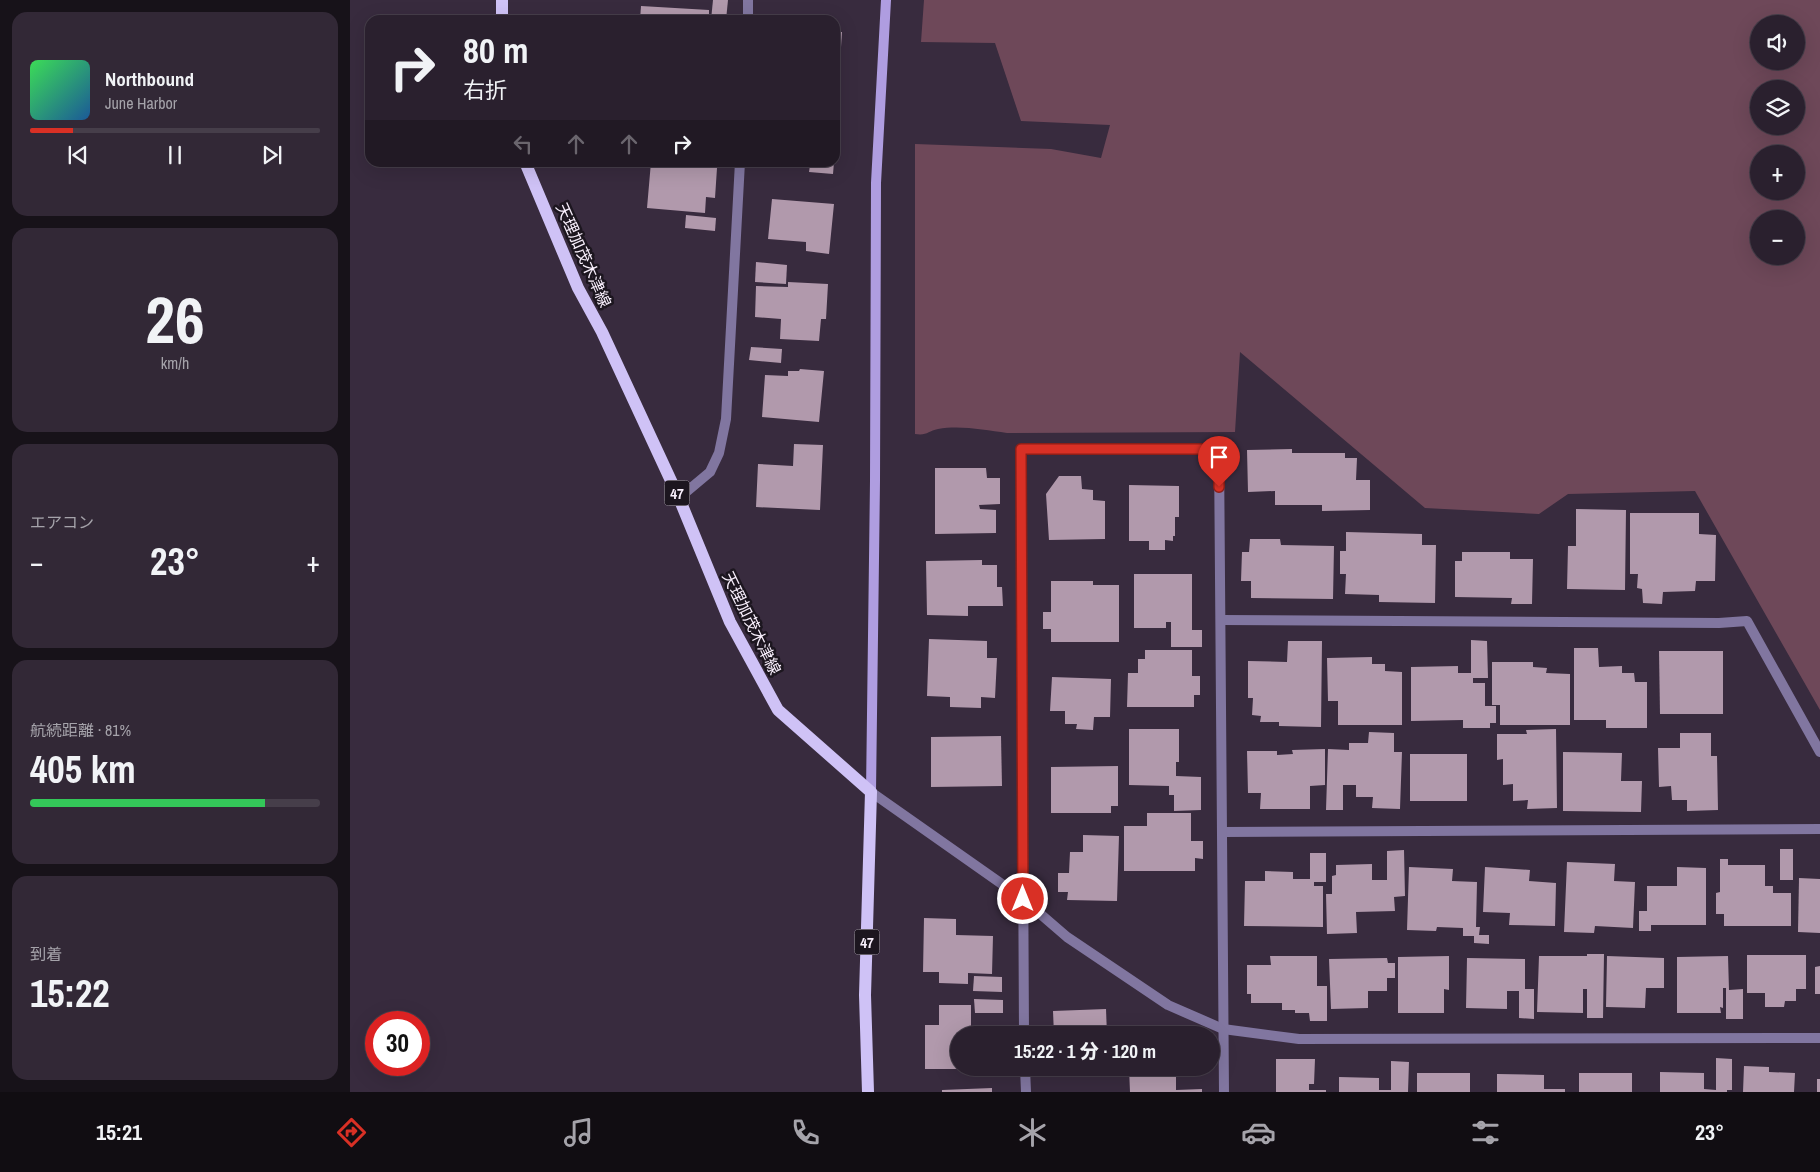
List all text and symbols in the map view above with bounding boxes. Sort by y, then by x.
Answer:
map controls [1750,15,1805,265]
button: sound [1750,15,1805,70]
text: 80 m [463,27,528,74]
icon: right [380,35,445,100]
text: Northbound [105,66,194,92]
text: 右折 [463,75,507,105]
button: layers [1750,80,1805,135]
text: June Harbor [105,92,177,114]
icon: left [509,130,537,158]
icon: ahead [562,130,590,158]
icon: ahead [615,130,643,158]
icon: right [668,130,696,158]
icon: previous [64,141,92,169]
icon: pause [161,141,189,169]
icon: next [258,141,286,169]
button: + [1750,145,1805,200]
street label: 天理加茂木津線 [551,199,617,311]
button: − [1750,210,1805,265]
text: 26 [145,276,205,363]
text: km/h [161,352,189,374]
pin [1198,436,1240,487]
icon: arrive [1205,443,1233,471]
road number: 47 [664,480,690,506]
text: エアコン [30,511,94,533]
text: 23° [150,536,200,587]
text: − [30,543,43,581]
text: + [307,543,320,581]
street label: 天理加茂木津線 [718,568,786,678]
text: 航続距離 · 81% [30,719,131,741]
text: 405 km [30,744,136,795]
position arrow [996,872,1048,924]
road number: 47 [854,930,880,954]
text: 到着 [30,943,62,965]
text: 15:22 [30,968,110,1019]
speed limit sign: 30 [365,1011,430,1076]
text: 15:22 · 1 分 · 120 m [1014,1038,1156,1064]
icon: directions [334,1115,369,1150]
icon: music [561,1115,596,1150]
icon: phone [788,1115,823,1150]
icon: climate [1015,1115,1050,1150]
icon: car [1241,1115,1276,1150]
icon: filters [1468,1115,1503,1150]
text: 15:21 [96,1117,142,1147]
text: 23° [1695,1117,1724,1147]

